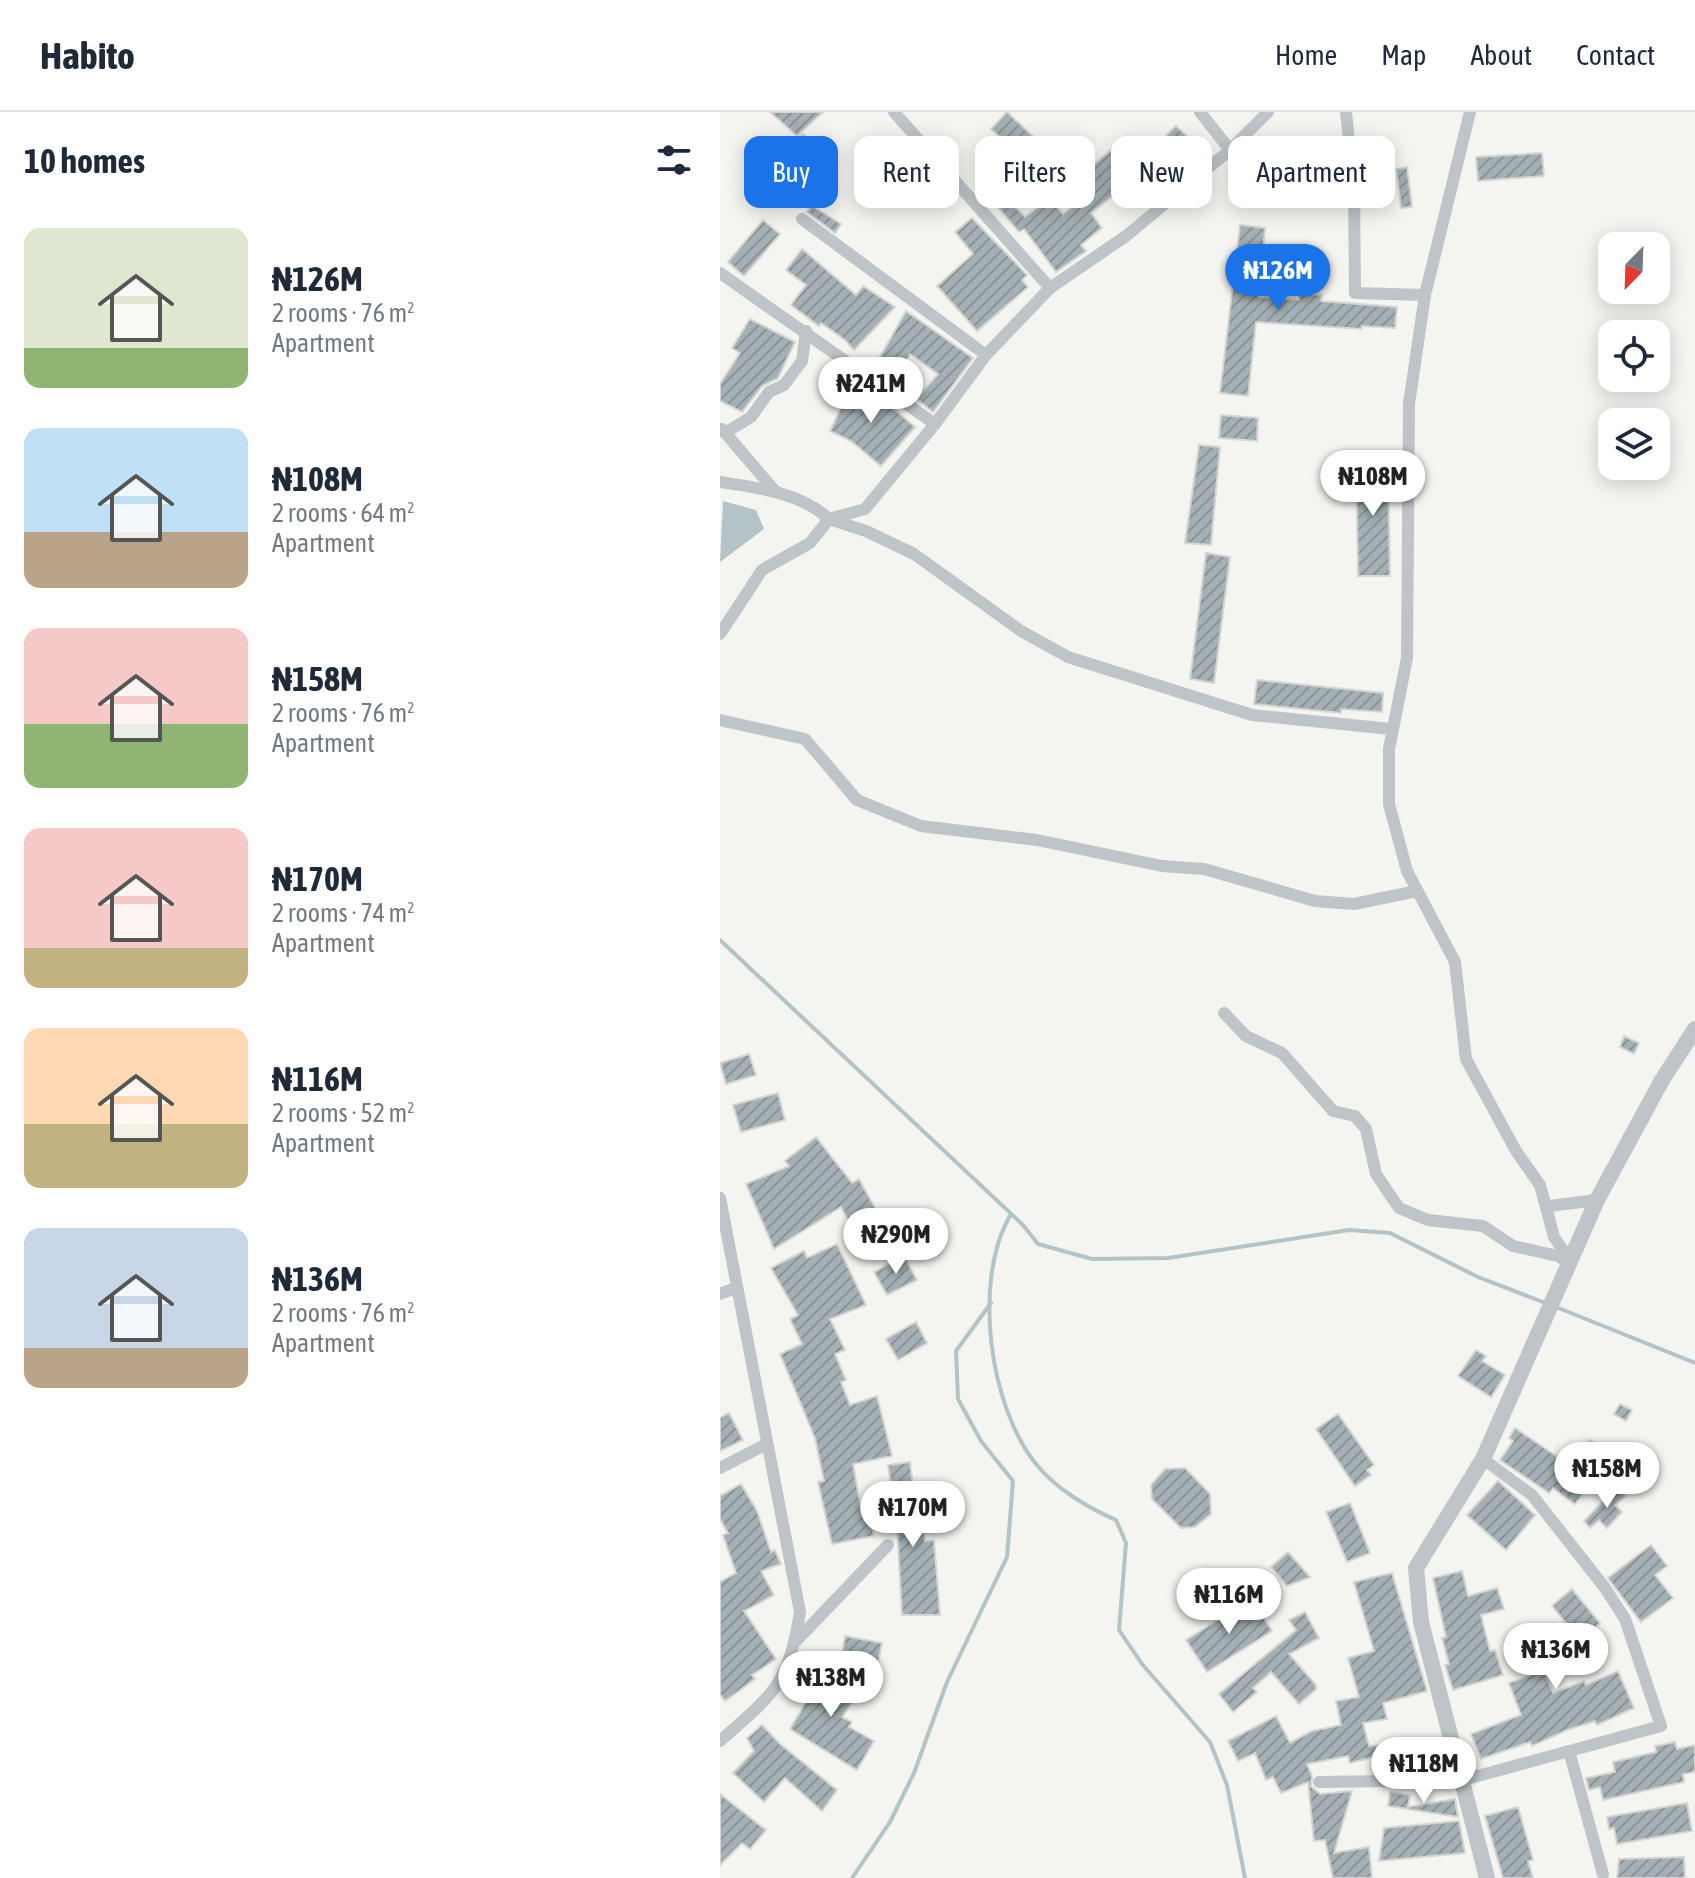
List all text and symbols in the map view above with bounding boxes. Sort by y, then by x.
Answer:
text: Habito [40,34,135,77]
text: Home [1275,39,1337,71]
text: Map [1381,39,1426,71]
text: About [1470,39,1532,71]
text: Contact [1576,39,1655,71]
chip: Buy [744,136,838,208]
chip: Rent [854,136,959,208]
chip: Filters [975,136,1095,208]
chip: New [1111,136,1212,208]
chip: Apartment [1228,136,1395,208]
icon: filters [652,138,696,182]
text: 10 homes [24,141,145,180]
north arrow [1598,232,1670,304]
map controls [1598,232,1670,480]
pin: ₦126M [1222,244,1334,312]
text: ₦126M [1243,255,1313,285]
text: ₦126M [272,259,363,298]
icon: home [88,260,184,356]
text: 2 rooms · 76 m² [272,298,414,328]
button: locate [1598,320,1670,392]
text: Apartment [272,328,375,358]
pin: ₦241M [815,357,927,425]
text: ₦241M [836,368,906,398]
button: layers [1598,408,1670,480]
pin: ₦108M [1317,450,1429,518]
text: ₦108M [272,459,363,498]
icon: home [88,460,184,556]
text: ₦108M [1338,461,1408,491]
text: 2 rooms · 64 m² [272,498,414,528]
text: Apartment [272,528,375,558]
text: ₦158M [272,659,363,698]
icon: home [88,660,184,756]
text: 2 rooms · 76 m² [272,698,414,728]
text: Apartment [272,728,375,758]
text: ₦170M [272,859,363,898]
icon: home [88,860,184,956]
text: 2 rooms · 74 m² [272,898,414,928]
text: Apartment [272,928,375,958]
text: ₦116M [272,1059,363,1098]
icon: home [88,1060,184,1156]
text: 2 rooms · 52 m² [272,1098,414,1128]
text: Apartment [272,1128,375,1158]
pin: ₦290M [840,1208,952,1276]
text: ₦290M [861,1219,931,1249]
text: ₦136M [272,1259,363,1298]
icon: home [88,1260,184,1356]
text: 2 rooms · 76 m² [272,1298,414,1328]
text: Apartment [272,1328,375,1358]
pin: ₦158M [1551,1442,1663,1510]
text: ₦158M [1572,1453,1642,1483]
pin: ₦170M [857,1481,969,1549]
text: ₦170M [878,1492,948,1522]
pin: ₦116M [1173,1568,1285,1636]
text: ₦116M [1194,1579,1264,1609]
pin: ₦136M [1500,1623,1612,1691]
text: ₦136M [1521,1634,1591,1664]
pin: ₦138M [775,1651,887,1719]
text: ₦138M [796,1662,866,1692]
pin: ₦118M [1368,1737,1480,1805]
text: ₦118M [1389,1748,1459,1778]

